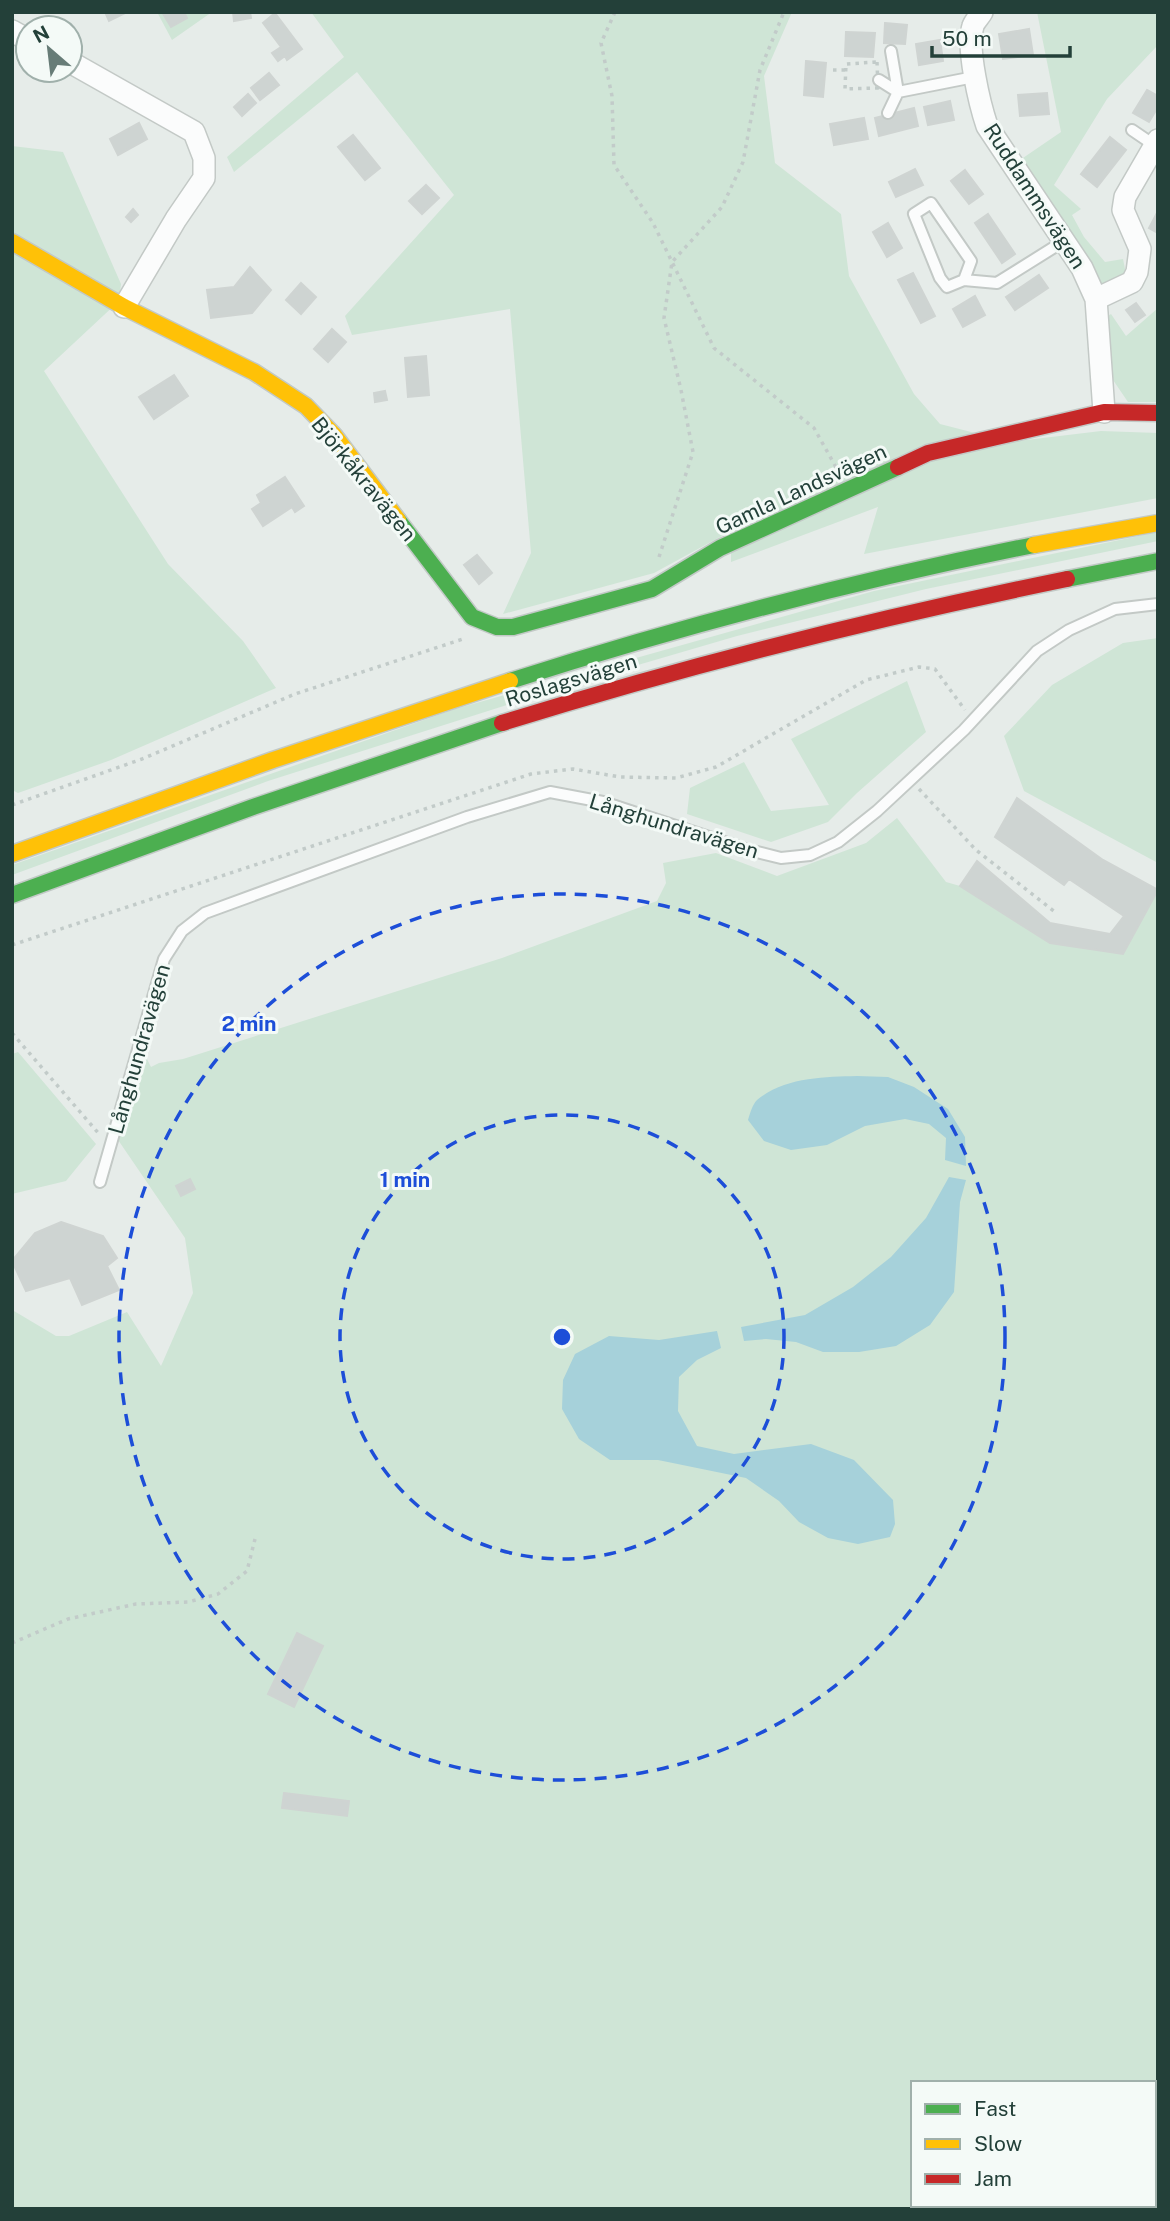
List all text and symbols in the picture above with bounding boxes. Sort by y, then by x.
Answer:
north arrow [14,14,84,84]
scale bar [932,14,1070,58]
text: N [29,21,53,47]
text: 50 m [942,26,992,51]
street label: Ruddammsvägen [979,119,1091,273]
street label: Björkåkravägen [306,412,422,546]
street label: Gamla Landsvägen [712,438,890,540]
street label: Roslagsvägen [502,648,640,712]
street label: Långhundravägen [586,788,762,864]
street label: Långhundravägen [103,961,175,1137]
text: 2 min [221,1011,277,1036]
text: 1 min [380,1167,430,1192]
centre of rings [550,1325,574,1349]
legend [911,2081,1156,2207]
text: Fast [974,2096,1016,2121]
text: Slow [974,2131,1022,2156]
text: Jam [974,2166,1012,2191]

